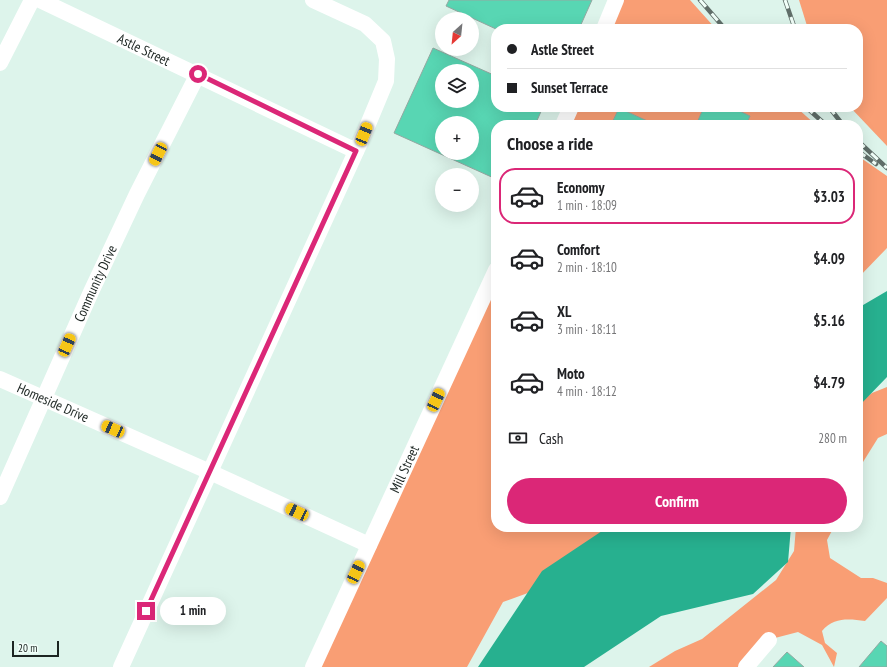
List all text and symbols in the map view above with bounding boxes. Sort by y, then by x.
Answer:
north arrow [435,12,479,56]
map controls [435,12,479,212]
street label: Astle Street [114,29,173,70]
text: Astle Street [531,40,594,59]
button: layers [435,64,479,108]
route start [189,65,207,83]
text: Sunset Terrace [531,78,608,97]
button: + [435,116,479,160]
car [354,121,374,147]
text: Choose a ride [507,132,593,155]
car [147,141,169,167]
button: − [435,168,479,212]
icon: car [509,178,545,214]
text: Economy [557,178,605,197]
text: $3.03 [813,187,845,206]
text: 1 min · 18:09 [557,197,617,214]
icon: car [509,240,545,276]
text: Comfort [557,240,600,259]
street label: Community Drive [70,242,121,325]
text: $4.09 [813,249,845,268]
text: 2 min · 18:10 [557,259,617,276]
icon: car [509,302,545,338]
text: XL [557,302,571,321]
text: $5.16 [813,311,845,330]
text: 3 min · 18:11 [557,321,617,338]
car [57,332,77,358]
icon: car [509,364,545,400]
text: Moto [557,364,585,383]
text: $4.79 [813,373,845,392]
street label: Homeside Drive [14,379,92,426]
text: 4 min · 18:12 [557,383,617,400]
car [425,387,447,413]
car [100,419,126,439]
icon: cash [507,427,529,449]
text: Cash [539,429,563,448]
text: 280 m [818,430,847,447]
street label: Mill Street [386,442,423,496]
button: Confirm [507,478,847,524]
car [284,501,310,523]
car [345,559,367,585]
callout: 1 min [160,597,226,625]
route end [137,602,155,620]
text: 1 min [180,602,206,619]
scale bar [12,639,59,658]
text: 20 m [18,641,37,655]

